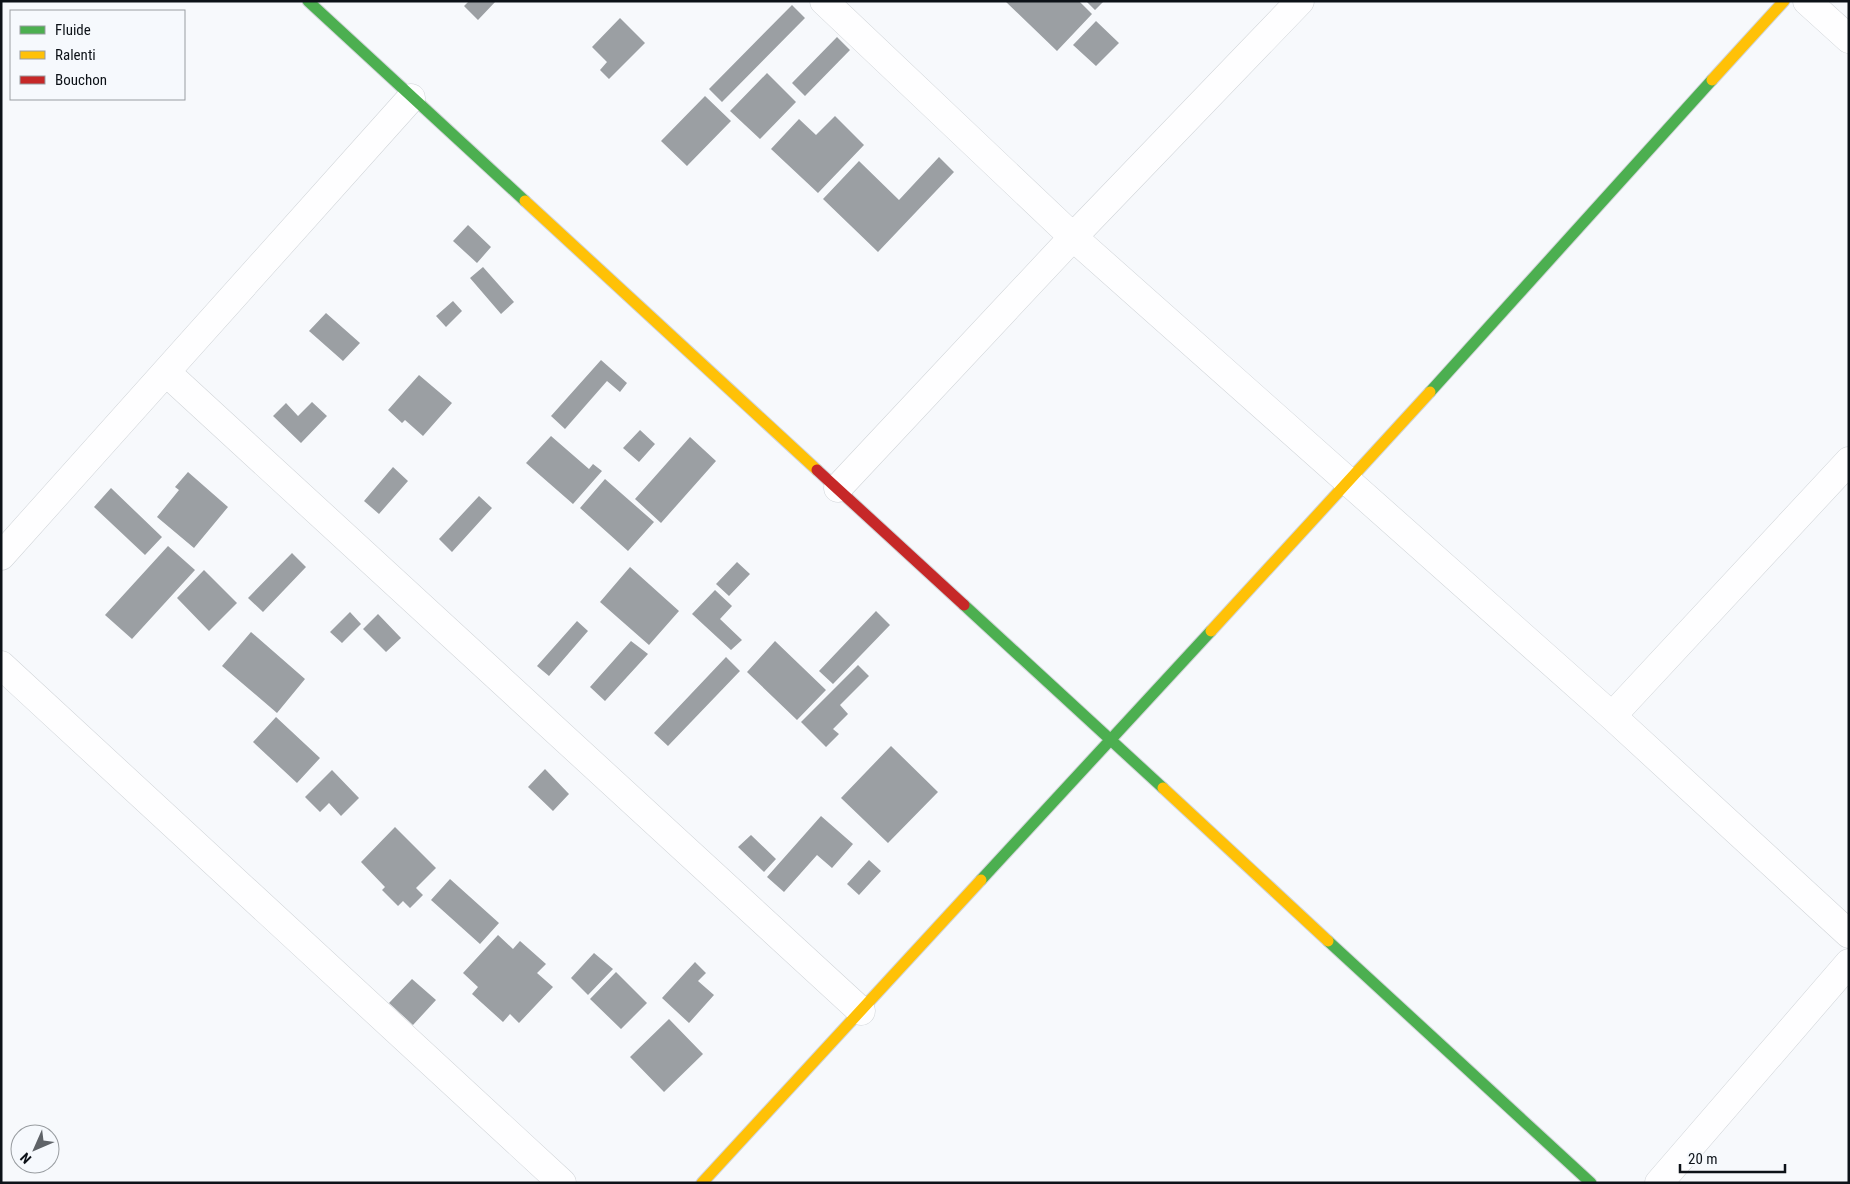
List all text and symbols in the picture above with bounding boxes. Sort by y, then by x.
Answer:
legend [10,10,185,100]
text: Fluide [55,21,91,39]
text: Ralenti [55,46,96,64]
text: Bouchon [55,71,107,89]
north arrow [10,1124,60,1174]
scale bar [1680,1142,1785,1174]
text: N [17,1150,34,1167]
text: 20 m [1688,1150,1718,1168]

